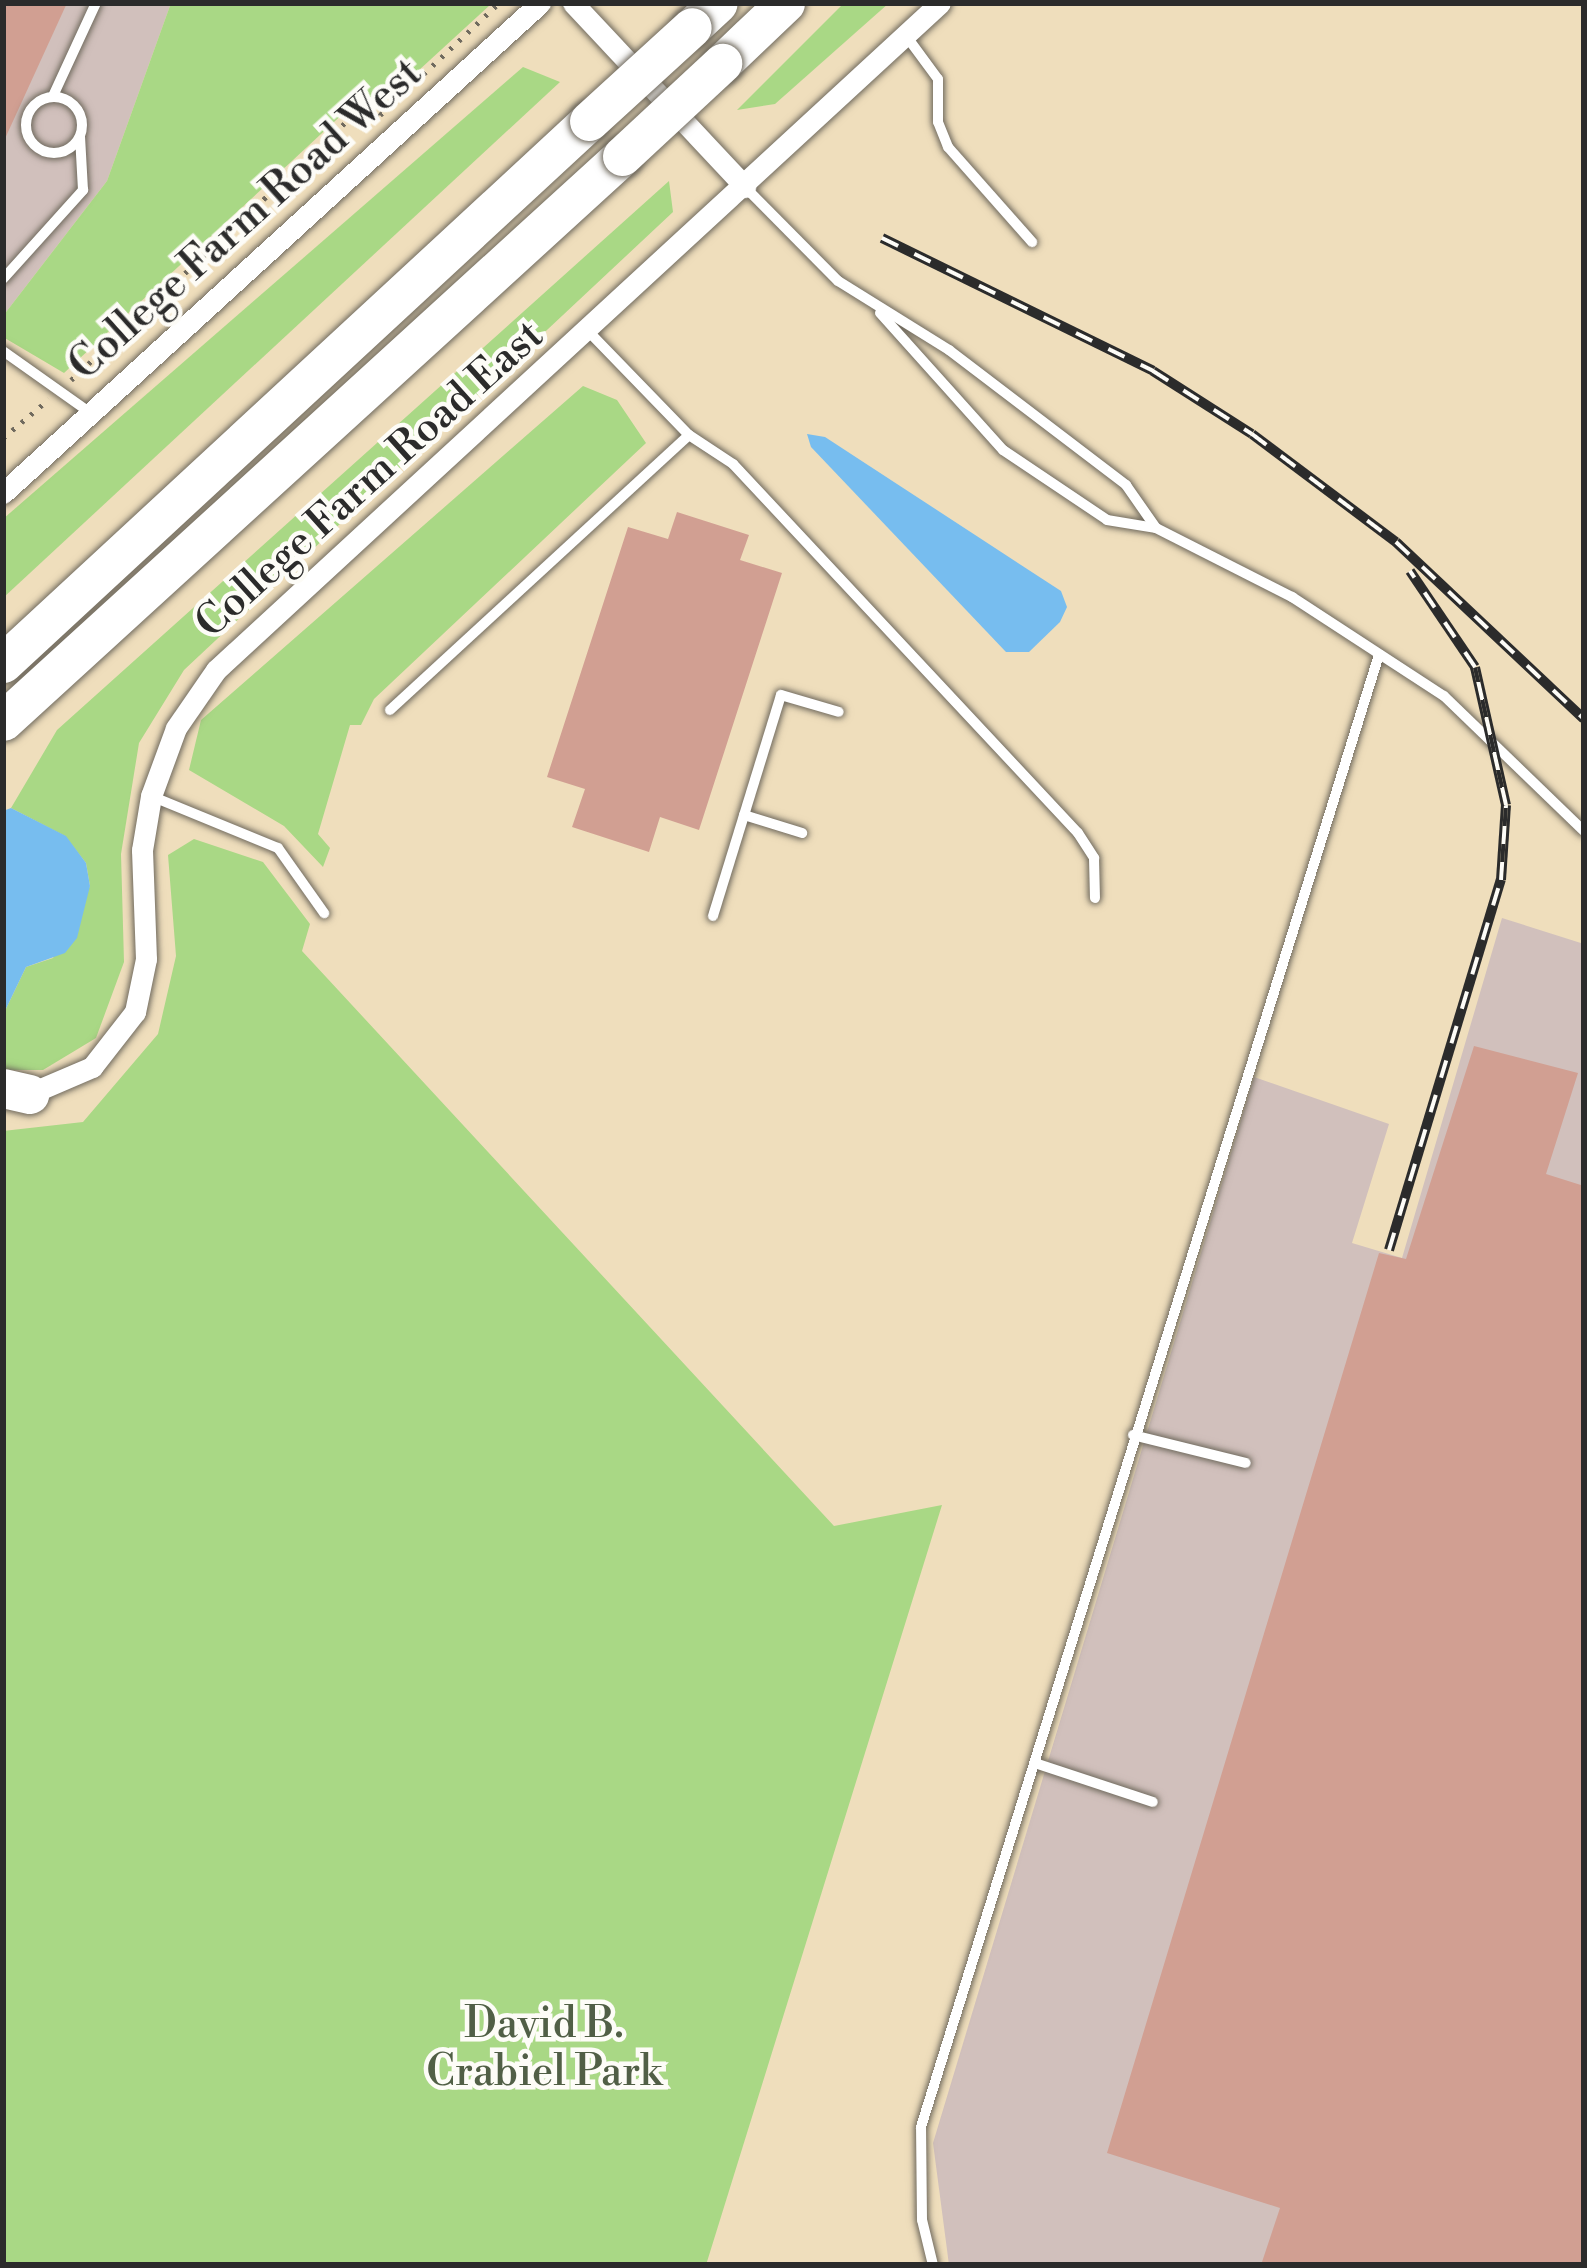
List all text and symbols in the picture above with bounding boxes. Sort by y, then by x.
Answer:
street label: College Farm Road West [60,49,432,391]
street label: College Farm Road East [186,311,554,649]
park label: David B. Crabiel Park [426,2000,662,2098]

